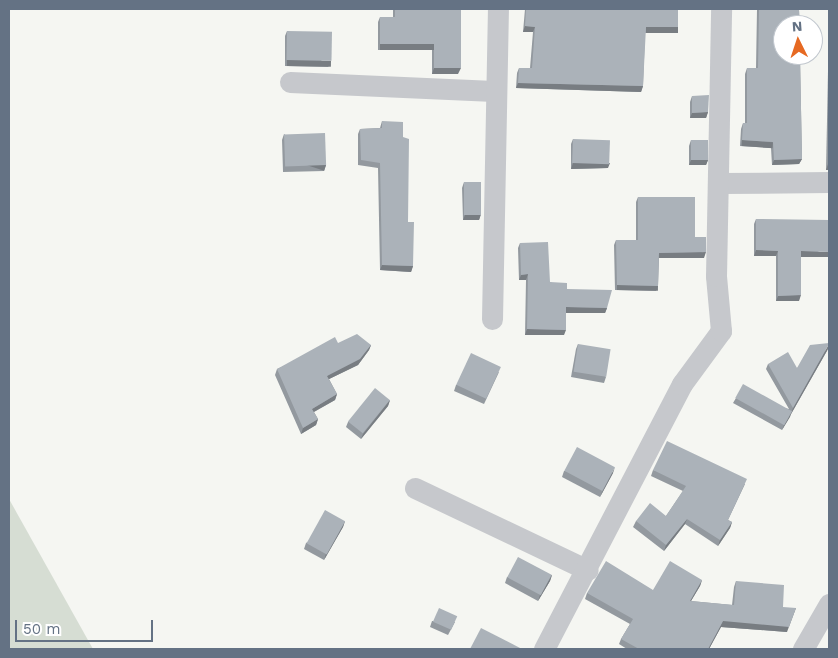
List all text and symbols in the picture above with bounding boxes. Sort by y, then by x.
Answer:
north arrow [773,15,823,65]
text: N [791,18,803,34]
scale bar [18,610,155,642]
text: 50 m [23,620,60,638]

